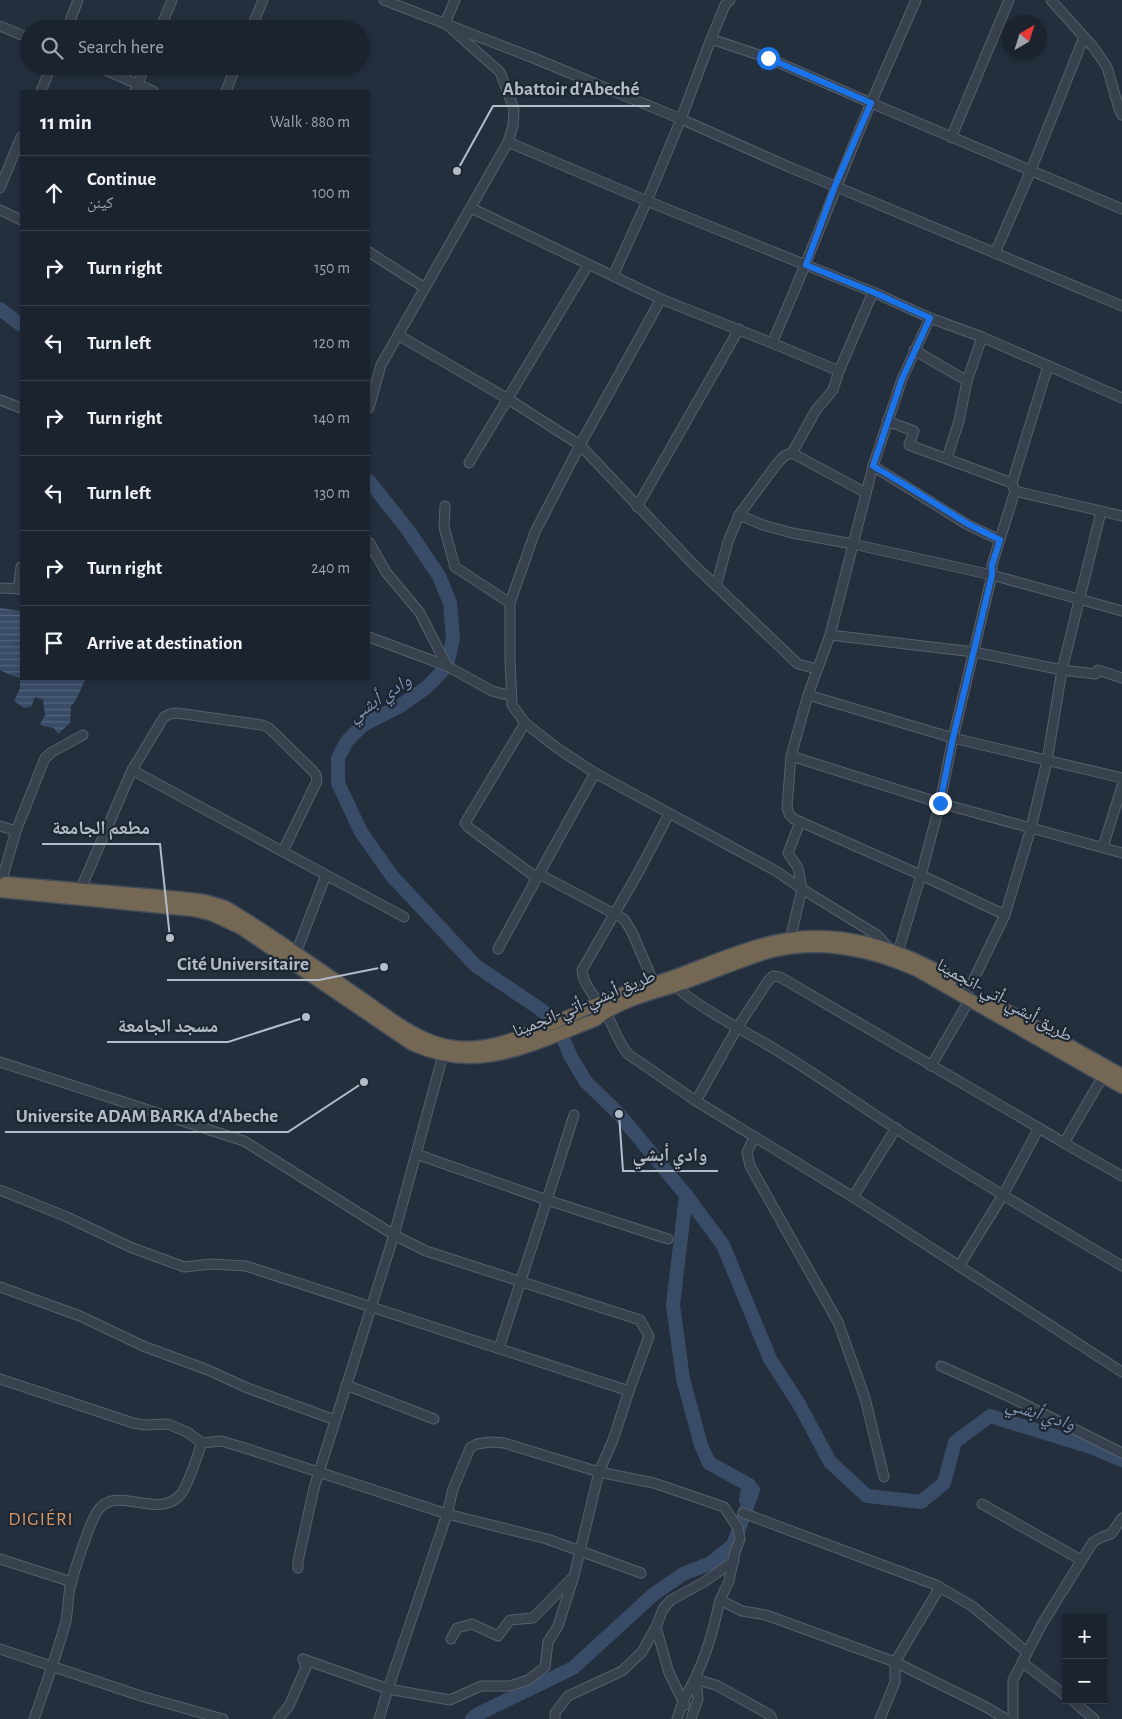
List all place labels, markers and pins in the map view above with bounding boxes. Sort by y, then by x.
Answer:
callout: Abattoir d'Abeché [493,72,650,106]
callout: مطعم الجامعة [42,810,160,844]
callout: Cité Universitaire [167,946,319,980]
callout: مسجد الجامعة [107,1008,228,1042]
callout: Universite ADAM BARKA d'Abeche [5,1098,288,1132]
callout: وادي أبشي [623,1137,718,1171]

